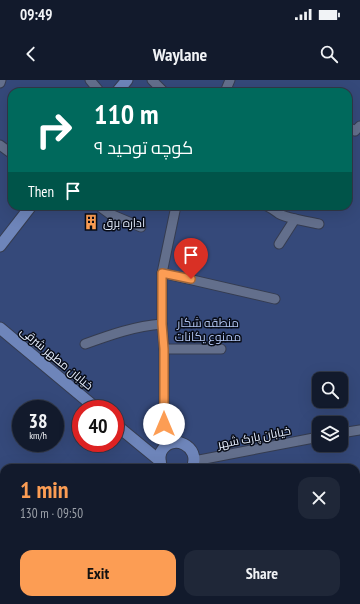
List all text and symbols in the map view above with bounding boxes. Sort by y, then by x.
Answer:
text: 09:49 [20,5,52,24]
icon: back [20,43,42,65]
text: Waylane [153,43,207,66]
icon: search [318,43,340,65]
text: 110 m [94,95,158,132]
icon: right [28,104,80,156]
text: کوچه توحید ۹ [94,136,193,159]
icon: arrive [62,180,84,202]
text: Then [28,182,54,201]
building icon: اداره برق [82,213,100,231]
place label: اداره برق [103,215,145,230]
pin [174,238,208,279]
icon: arrive [180,244,202,266]
park label: منطقه شکار ممنوع یکانات [175,315,241,345]
street label: خیابان مطهر شرقی [17,323,97,393]
map controls [312,372,348,452]
button: search [312,372,348,408]
speed limit sign: 40 [72,400,124,452]
position arrow [143,403,185,445]
text: 38 [28,408,48,434]
button: layers [312,416,348,452]
street label: خیابان پارک شهر [215,423,292,454]
text: km/h [29,429,47,442]
text: 1 min [20,474,68,505]
button: close [298,477,340,519]
text: 130 m · 09:50 [20,505,83,522]
button: Exit [20,550,176,596]
button: Share [184,550,340,596]

